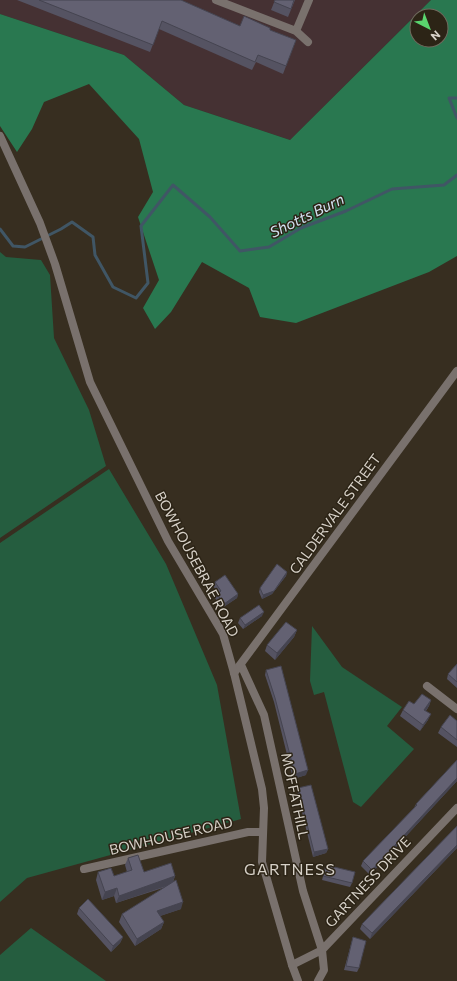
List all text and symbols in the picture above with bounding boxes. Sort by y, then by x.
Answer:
north arrow [409,8,449,48]
text: N [429,28,443,43]
water label: Shotts Burn [266,189,347,241]
street label: CALDERVALE STREET [285,450,384,577]
street label: BOWHOUSEBRAE ROAD [152,488,243,639]
street label: MOFFATHILL [278,751,313,841]
street label: BOWHOUSE ROAD [108,813,234,858]
street label: GARTNESS DRIVE [321,833,414,930]
district label: GARTNESS [244,859,336,878]

